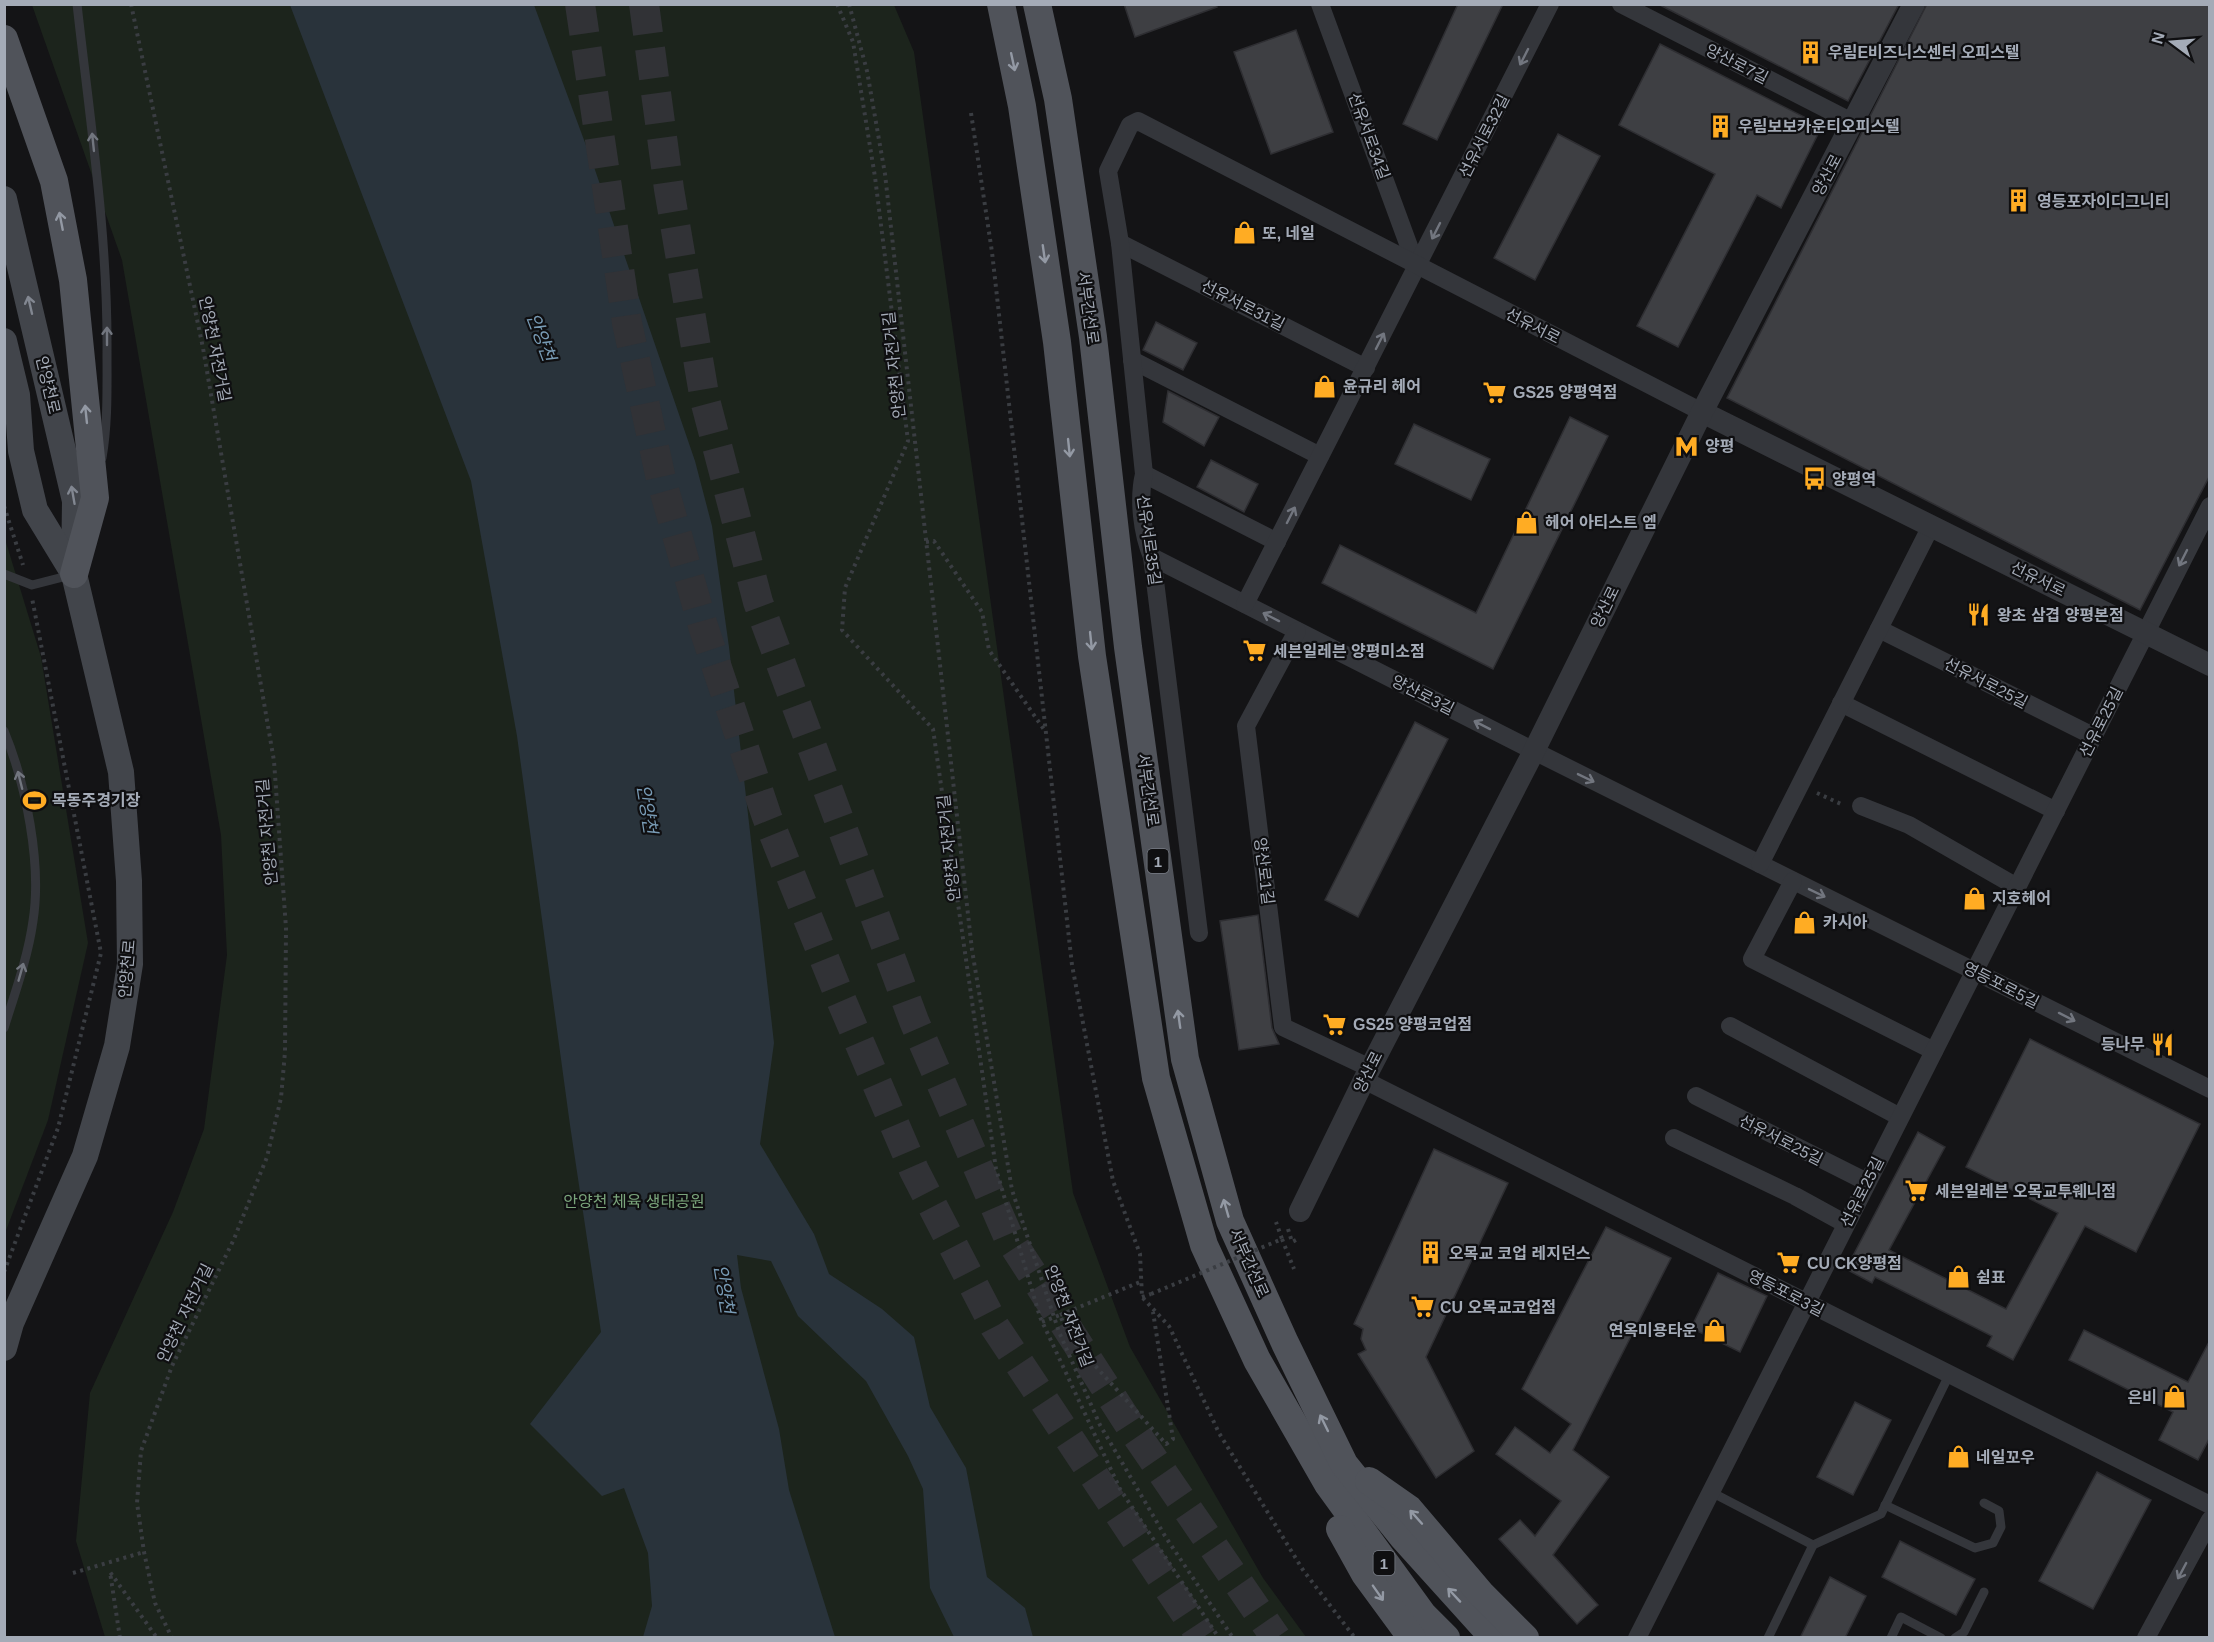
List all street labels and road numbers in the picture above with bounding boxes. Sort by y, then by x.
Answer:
street label: 양산로7길 [1703,41,1771,87]
street label: 선유서로34길 [1345,90,1393,182]
street label: 선유서로32길 [1456,91,1512,181]
street label: 양산로 [1809,151,1845,198]
street label: 서부간선로 [1074,270,1102,346]
street label: 선유서로31길 [1198,277,1288,333]
street label: 안양천 자전거길 [196,295,234,403]
street label: 선유서로 [1503,305,1563,347]
street label: 안양천 자전거길 [880,311,908,419]
street label: 안양천로 [33,354,63,416]
street label: 선유서로35길 [1134,494,1164,586]
street label: 선유서로 [2008,558,2068,600]
street label: 양산로 [1588,583,1622,631]
street label: 선유서로25길 [1941,655,2031,711]
street label: 양산로3길 [1389,672,1457,718]
street label: 선유로25길 [2076,684,2126,760]
street label: 서부간선로 [1134,752,1162,828]
street label: 안양천 자전거길 [254,778,280,886]
street label: 안양천 자전거길 [935,794,963,902]
street label: 양산로1길 [1251,836,1277,906]
road number: 1 [1148,849,1168,873]
street label: 안양천로 [116,939,138,999]
street label: 영등포로5길 [1960,959,2042,1011]
street label: 양산로 [1350,1048,1386,1096]
street label: 선유서로25길 [1736,1112,1826,1168]
street label: 선유로25길 [1837,1154,1887,1230]
street label: 서부간선로 [1226,1226,1272,1300]
street label: 안양천 자전거길 [154,1261,216,1365]
street label: 안양천 자전거길 [1042,1263,1096,1369]
street label: 영등포로3길 [1745,1267,1827,1319]
road number: 1 [1374,1551,1394,1575]

